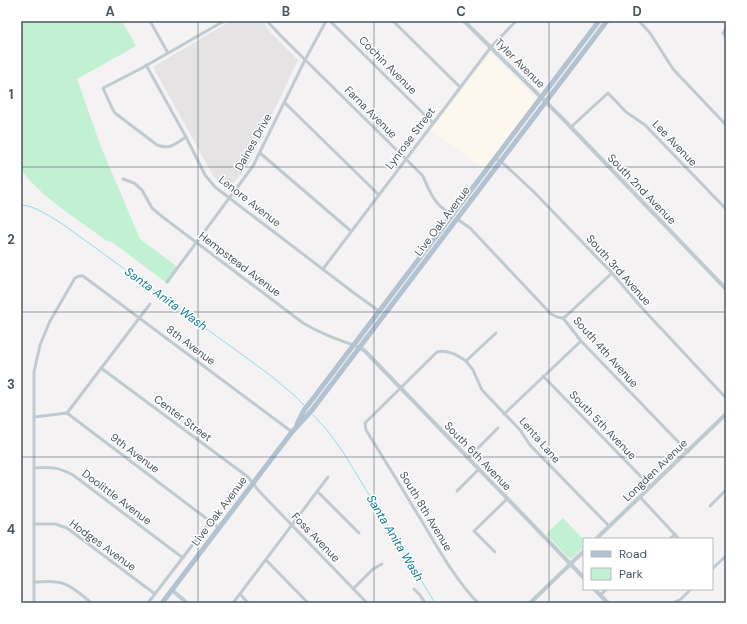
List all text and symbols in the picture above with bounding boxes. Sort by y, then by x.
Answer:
text: A [105,3,115,20]
text: B [282,3,290,20]
text: C [456,3,466,20]
text: D [632,3,642,20]
street label: Cochin Avenue [356,33,420,97]
street label: Tyler Avenue [492,35,548,91]
street label: Farna Avenue [342,83,400,141]
text: 1 [9,86,13,103]
street label: Lynrose Street [382,104,438,172]
street label: Daines Drive [232,111,274,173]
street label: Lee Avenue [650,117,700,169]
street label: South 2nd Avenue [605,151,679,227]
street label: Lenore Avenue [216,172,284,230]
street label: Live Oak Avenue [411,183,473,259]
street label: Hempstead Avenue [196,229,284,299]
text: 2 [7,231,15,248]
street label: South 3rd Avenue [584,232,654,308]
water label: Santa Anita Wash [122,264,211,334]
street label: South 4th Avenue [571,314,641,390]
street label: 8th Avenue [164,322,218,368]
text: 3 [7,376,15,393]
street label: South 5th Avenue [567,388,639,462]
street label: Center Street [151,392,215,444]
street label: Lenta Lane [516,414,564,466]
street label: South 6th Avenue [441,419,515,493]
street label: 9th Avenue [108,430,162,476]
street label: Longden Avenue [620,436,690,504]
street label: Doolittle Avenue [80,466,154,528]
street label: South 8th Avenue [397,469,455,553]
street label: Live Oak Avenue [188,473,250,549]
water label: Santa Anita Wash [363,492,427,584]
street label: Foss Avenue [289,509,343,565]
street label: Hodges Avenue [67,516,139,574]
text: 4 [7,521,15,538]
legend [583,538,713,590]
text: Road [619,546,647,562]
text: Park [619,566,643,582]

